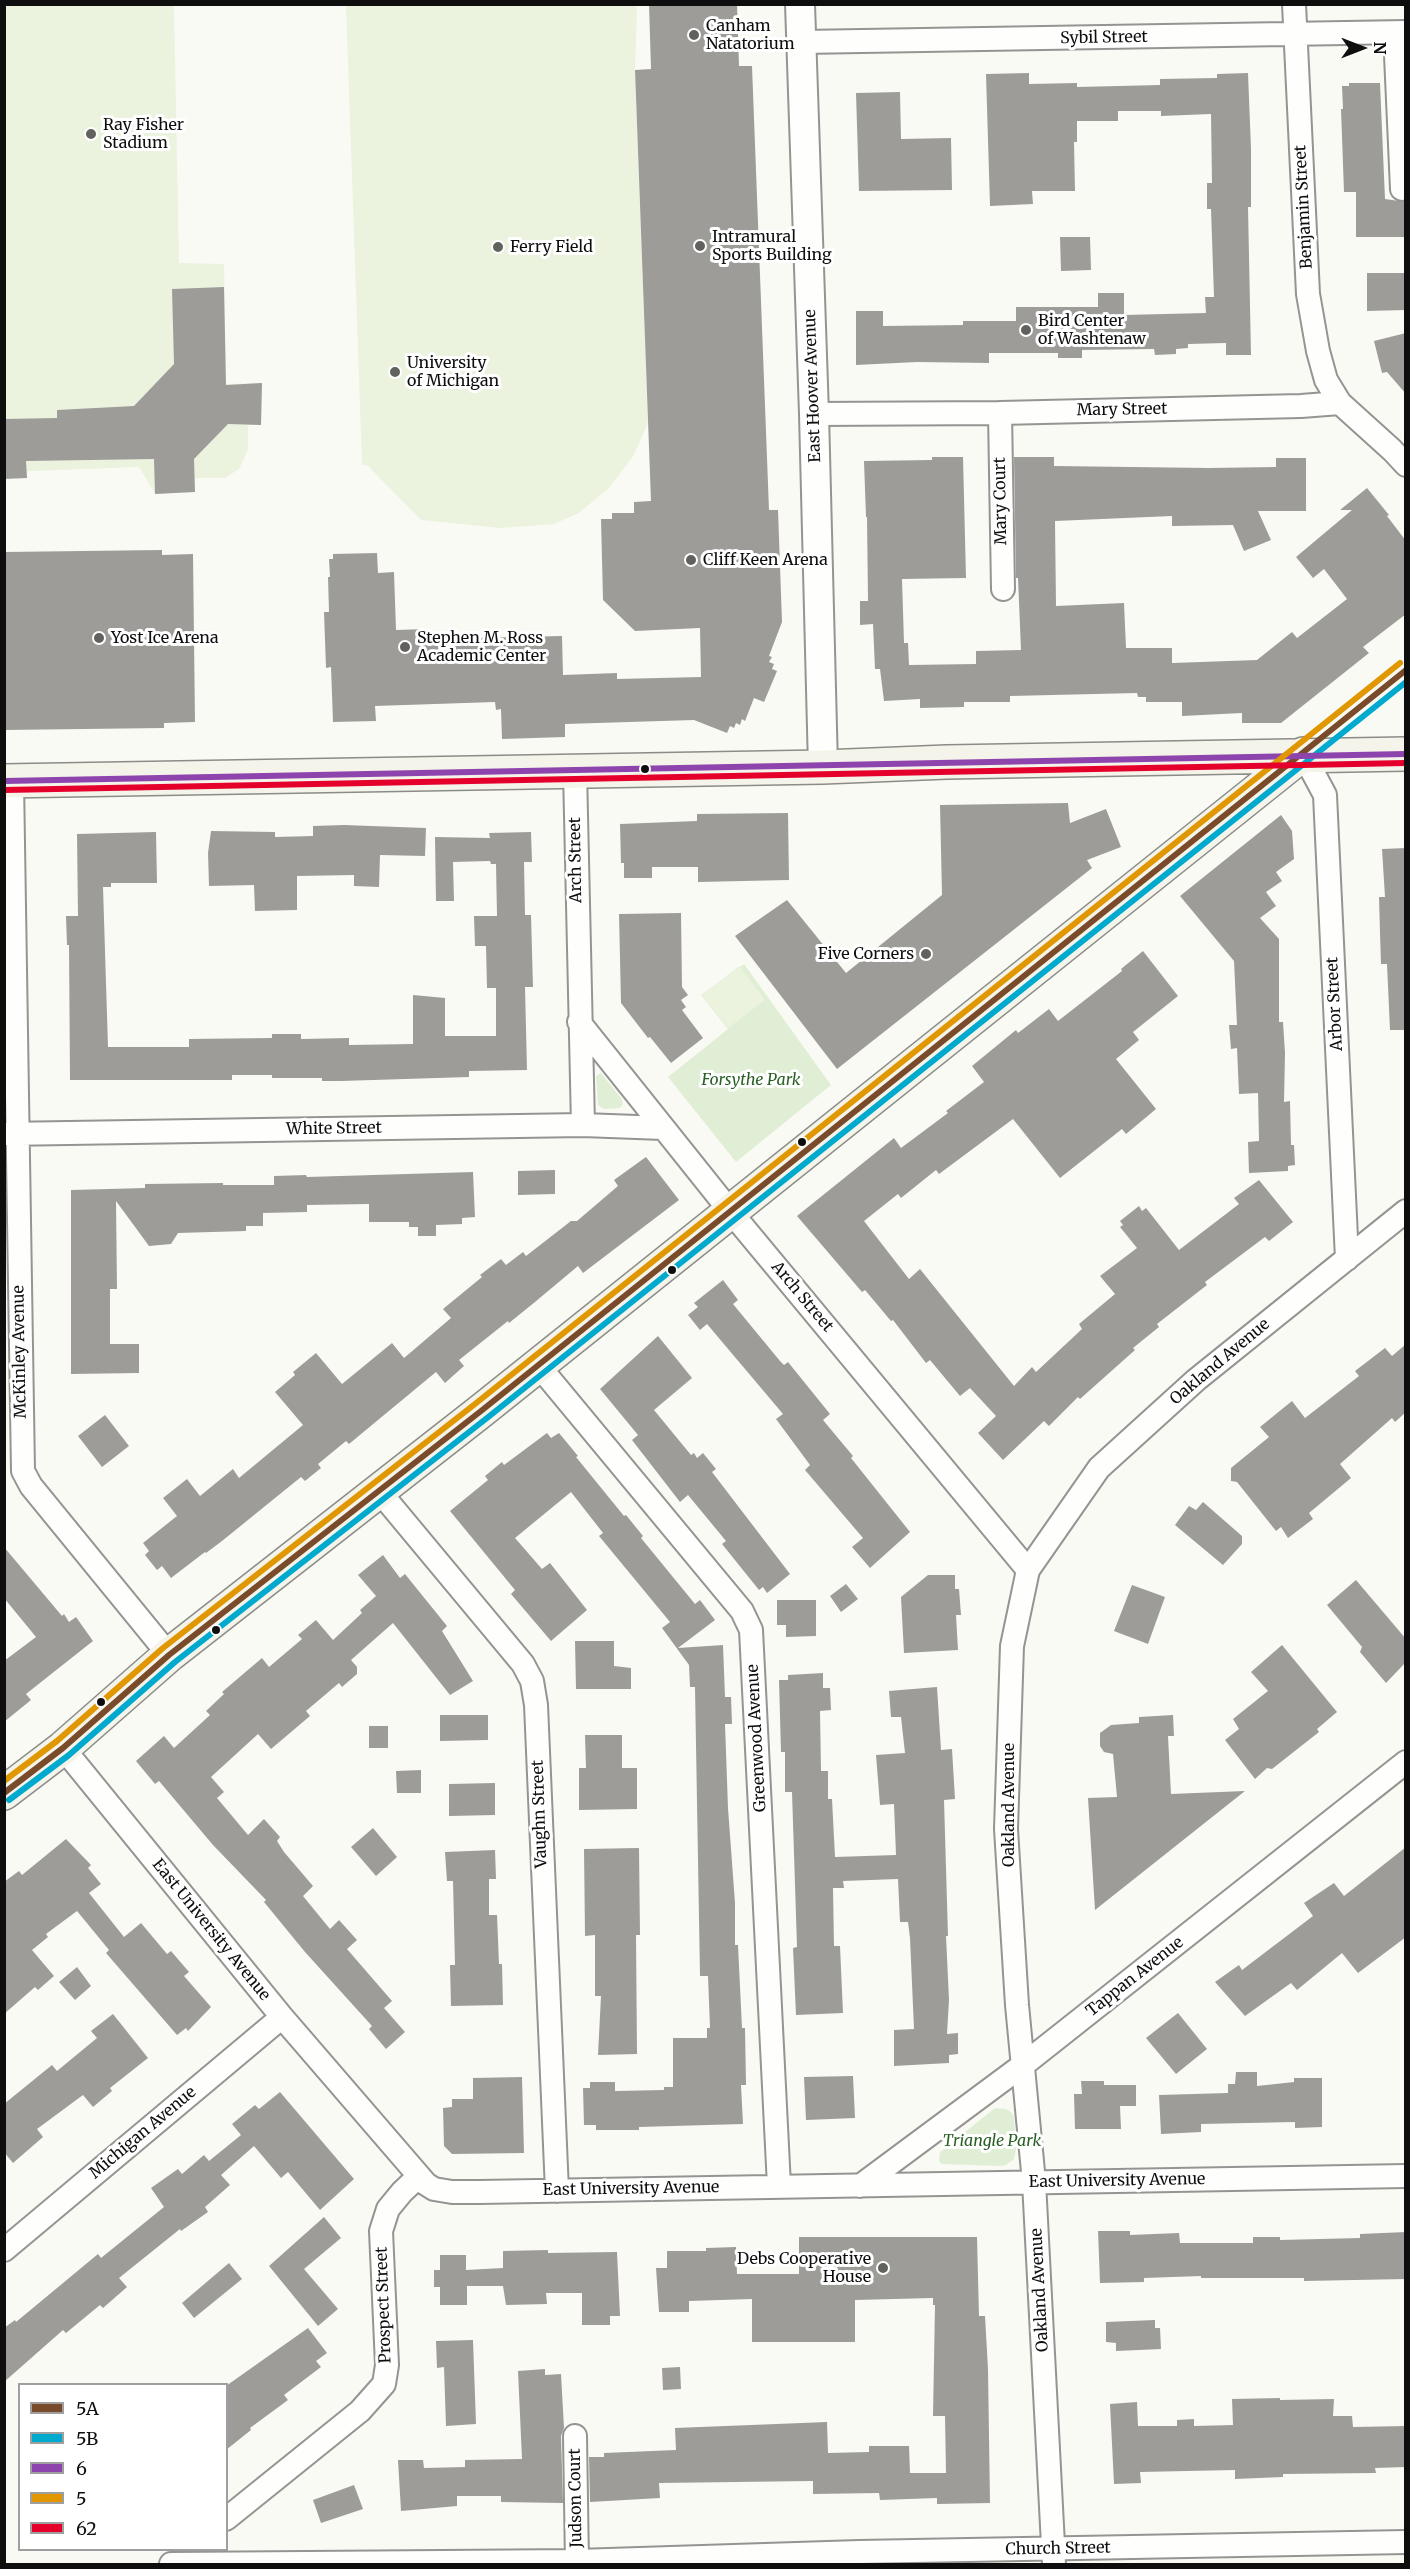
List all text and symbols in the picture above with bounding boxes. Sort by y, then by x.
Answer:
place label: Canham Natatorium [706,16,795,54]
north arrow [1332,18,1392,78]
marker: Canham Natatorium [687,28,701,42]
street label: Sybil Street [1060,28,1148,48]
text: N [1370,42,1390,54]
place label: Ray Fisher Stadium [103,115,184,153]
marker: Ray Fisher Stadium [84,127,98,141]
street label: Benjamin Street [1291,144,1317,270]
place label: Intramural Sports Building [712,227,832,265]
place label: Ferry Field [510,237,593,257]
marker: Intramural Sports Building [693,239,707,253]
marker: Ferry Field [491,240,505,254]
street label: East Hoover Avenue [801,309,825,463]
place label: Bird Center of Washtenaw [1038,311,1146,349]
marker: Bird Center of Washtenaw [1019,323,1033,337]
place label: University of Michigan [407,353,499,391]
marker: University of Michigan [388,365,402,379]
street label: Mary Street [1076,400,1168,420]
street label: Mary Court [991,457,1011,545]
place label: Cliff Keen Arena [703,550,828,570]
marker: Cliff Keen Arena [684,553,698,567]
place label: Yost Ice Arena [111,628,219,648]
place label: Stephen M. Ross Academic Center [417,628,546,666]
marker: Yost Ice Arena [92,631,106,645]
marker: Stephen M. Ross Academic Center [398,640,412,654]
unlabelled marker [639,763,651,775]
street label: Arch Street [566,817,586,903]
place label: Five Corners [818,944,914,964]
marker: Five Corners [919,947,933,961]
street label: Arbor Street [1323,956,1347,1052]
park label: Forsythe Park [701,1070,801,1090]
street label: White Street [286,1119,382,1139]
unlabelled marker [796,1136,808,1148]
street label: Arch Street [767,1258,837,1336]
unlabelled marker [666,1264,678,1276]
street label: McKinley Avenue [9,1285,31,1419]
street label: Oakland Avenue [1166,1315,1274,1409]
unlabelled marker [210,1624,222,1636]
street label: Greenwood Avenue [744,1664,770,1812]
unlabelled marker [95,1696,107,1708]
street label: Oakland Avenue [999,1743,1019,1867]
street label: Vaughn Street [529,1760,551,1868]
street label: East University Avenue [148,1855,274,2005]
street label: Tappan Avenue [1082,1933,1188,2021]
street label: Michigan Avenue [86,2083,200,2183]
park label: Triangle Park [943,2131,1041,2151]
street label: East University Avenue [1028,2170,1206,2192]
street label: East University Avenue [542,2178,720,2200]
street label: Oakland Avenue [1027,2228,1053,2352]
street label: Prospect Street [372,2246,396,2364]
place label: Debs Cooperative House [737,2249,871,2287]
marker: Debs Cooperative House [876,2261,890,2275]
legend [18,2383,228,2551]
text: 5A [76,2397,99,2420]
text: 5B [76,2427,98,2450]
street label: Judson Court [566,2448,586,2548]
text: 6 [76,2457,87,2480]
text: 5 [76,2487,87,2510]
text: 62 [76,2517,97,2540]
street label: Church Street [1005,2538,1111,2560]

